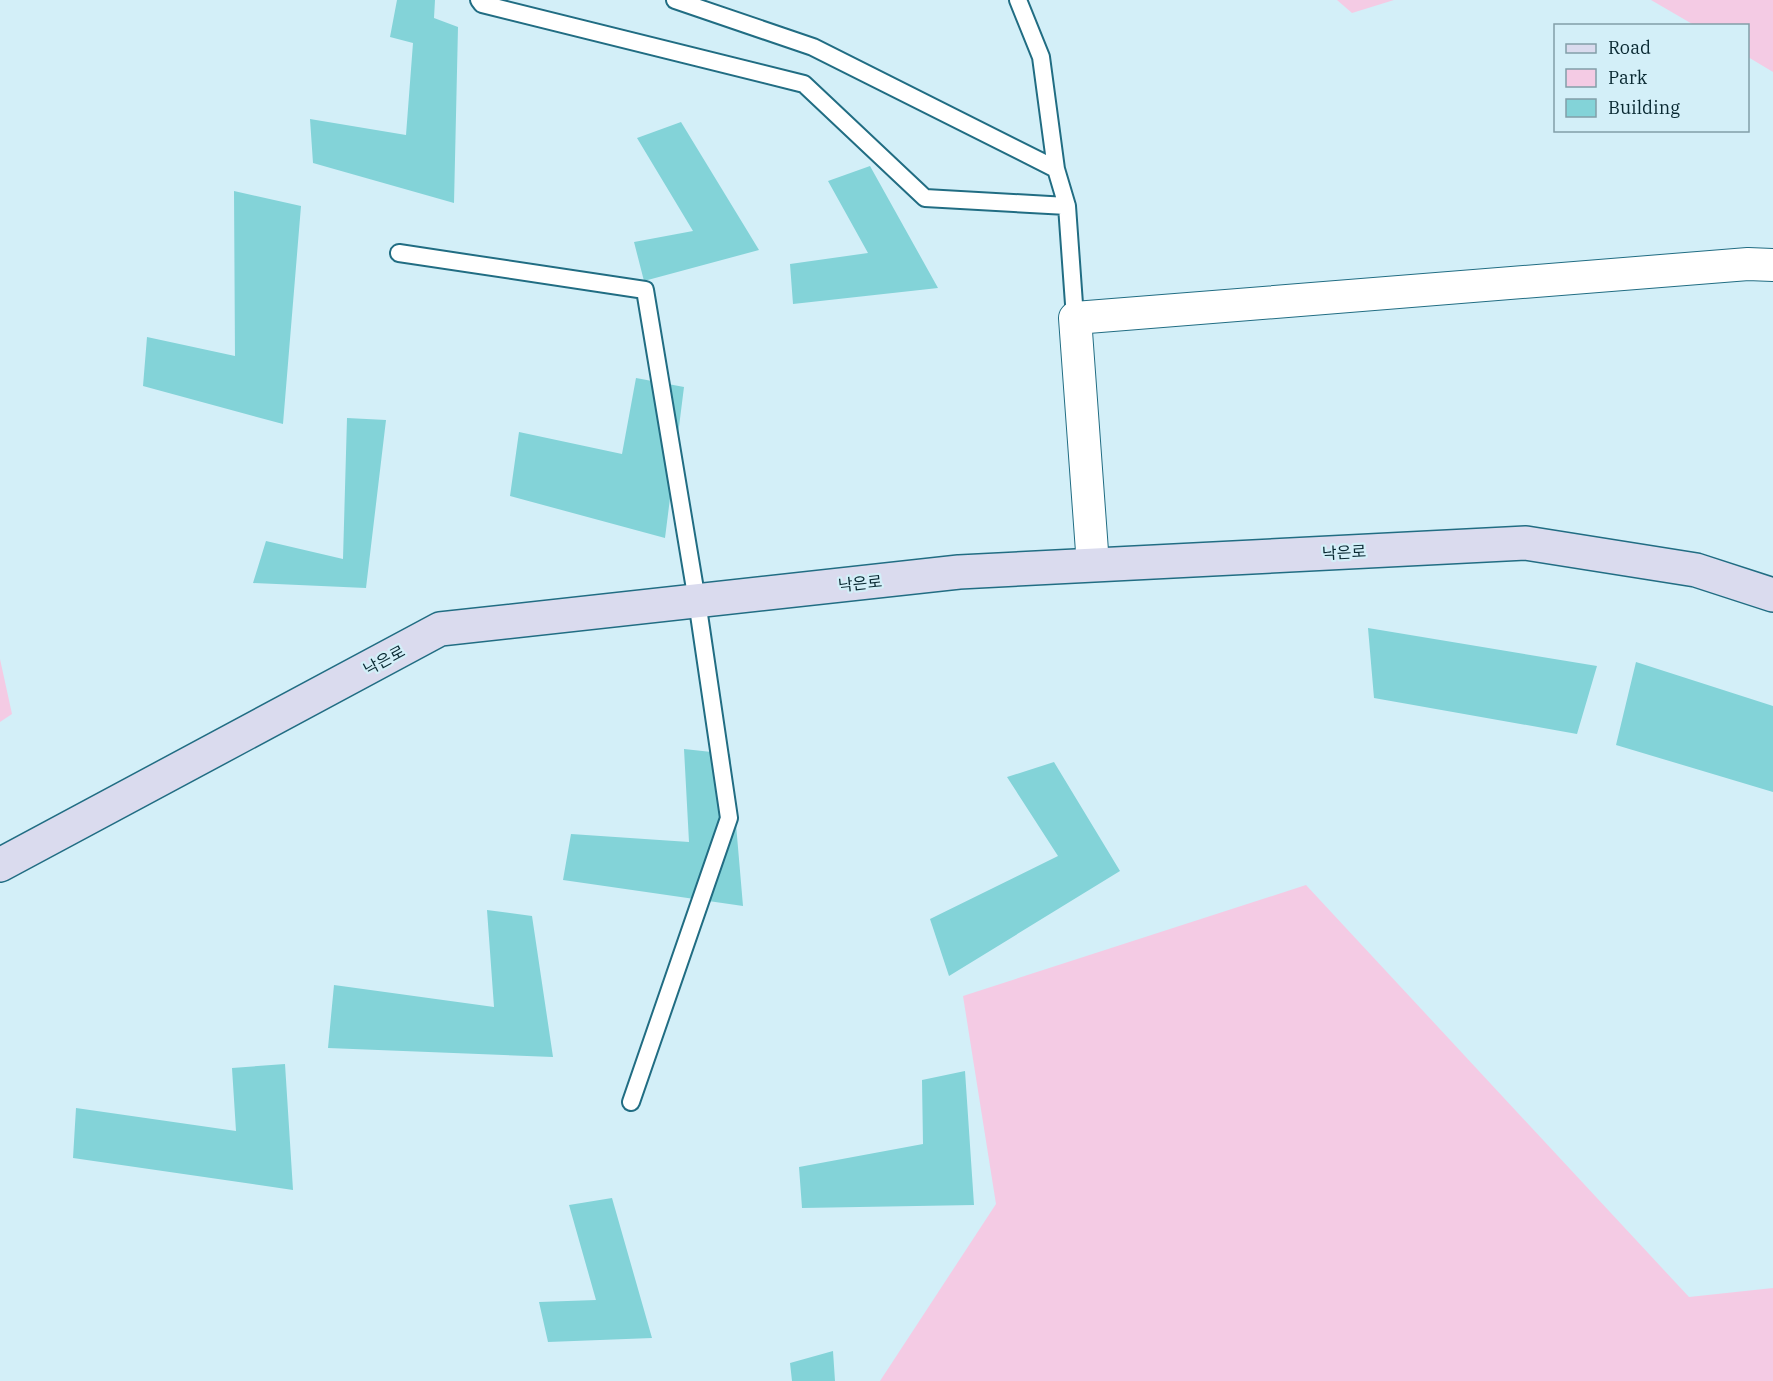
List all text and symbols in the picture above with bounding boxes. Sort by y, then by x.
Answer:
legend [1554,24,1749,132]
text: Road [1608,36,1651,59]
text: Park [1608,66,1648,89]
text: Building [1608,96,1680,119]
street label: 낙은로 [1321,541,1367,563]
street label: 낙은로 [837,571,883,595]
street label: 낙은로 [360,641,408,679]

